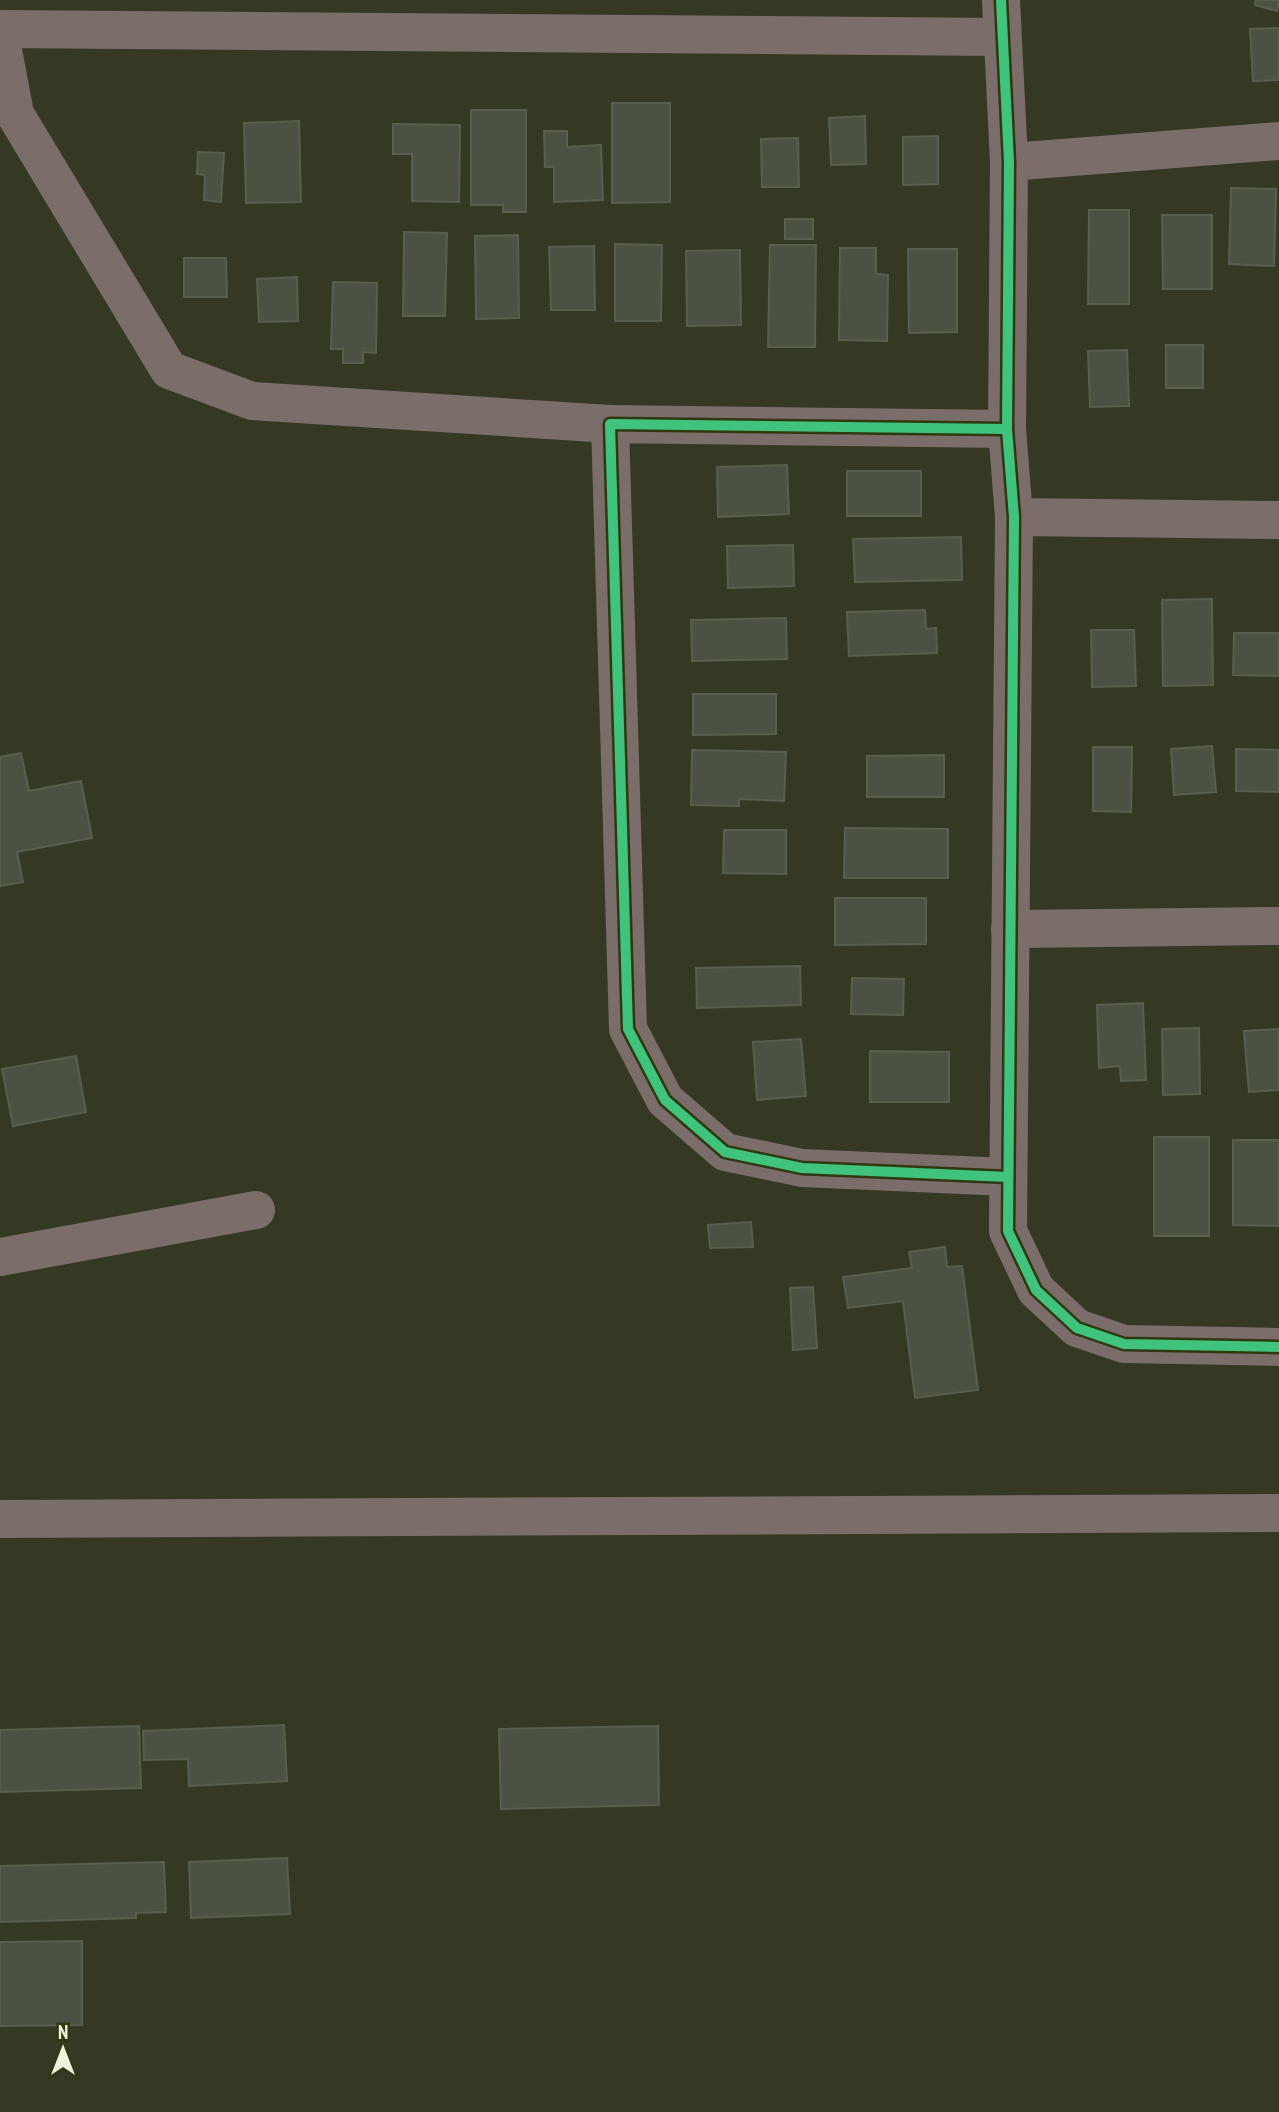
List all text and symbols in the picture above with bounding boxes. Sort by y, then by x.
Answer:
north arrow [28,2014,98,2084]
text: N [58,2020,68,2044]

